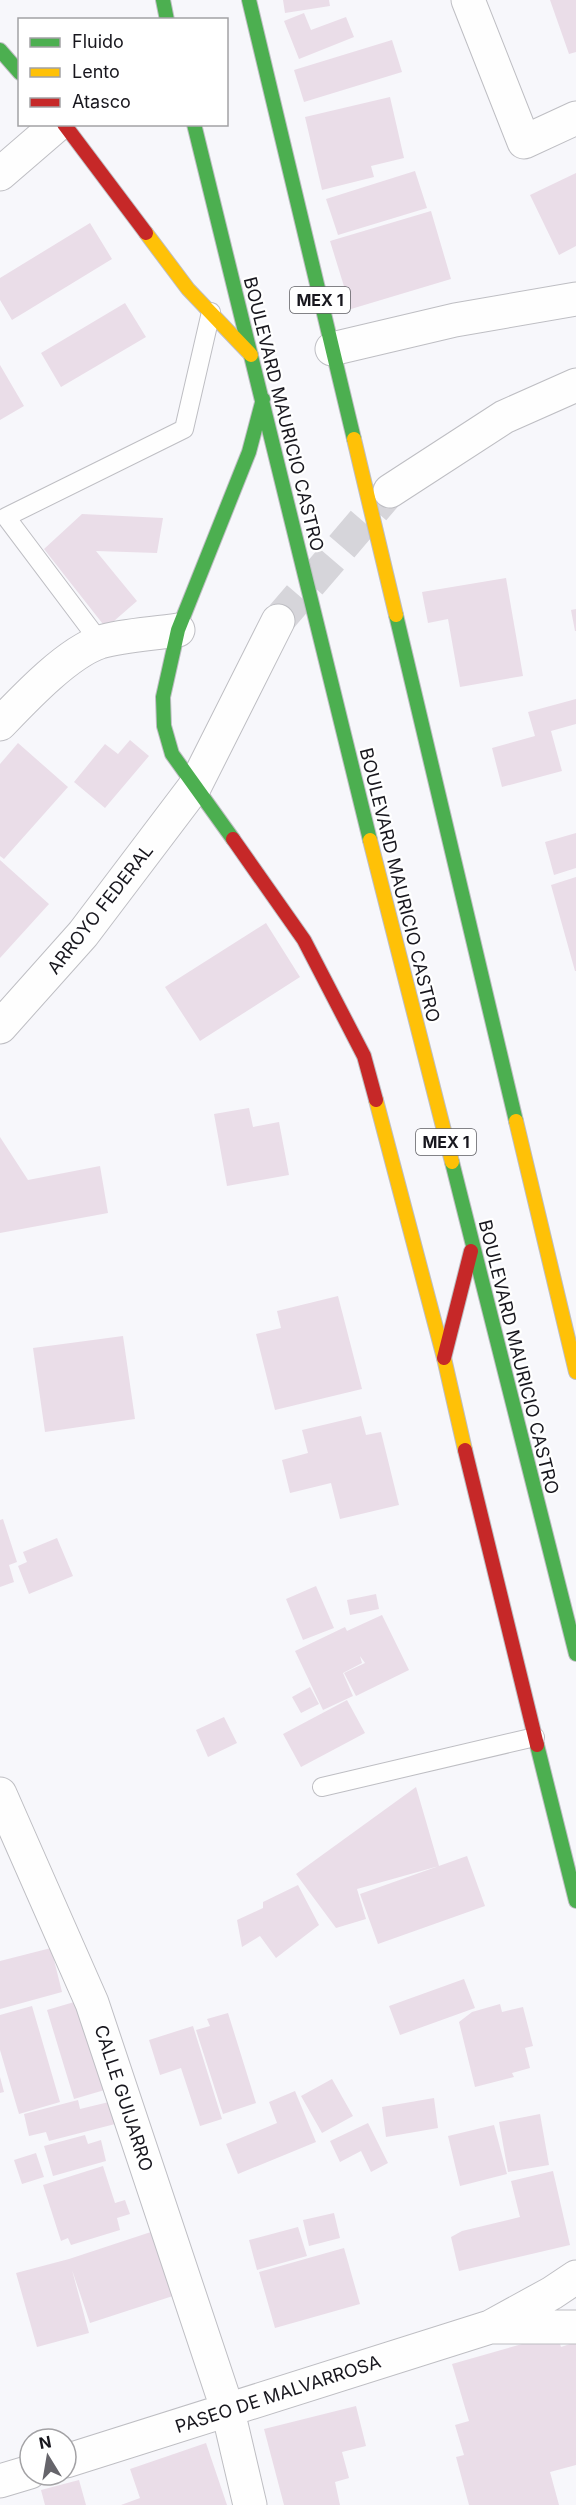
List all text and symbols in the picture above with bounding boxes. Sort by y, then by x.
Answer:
legend [18,18,228,126]
text: Fluido [72,31,124,52]
text: Lento [72,61,120,82]
text: Atasco [72,91,131,112]
street label: BOULEVARD MAURICIO CASTRO [240,275,328,553]
road number: MEX 1 [290,287,350,313]
street label: BOULEVARD MAURICIO CASTRO [356,746,444,1024]
street label: ARROYO FEDERAL [43,840,157,978]
road number: MEX 1 [416,1129,476,1155]
street label: BOULEVARD MAURICIO CASTRO [475,1218,563,1496]
street label: CALLE GUIJARRO [90,2022,158,2174]
street label: PASEO DE MALVARROSA [173,2351,383,2437]
north arrow [18,2427,78,2487]
text: N [37,2431,53,2453]

